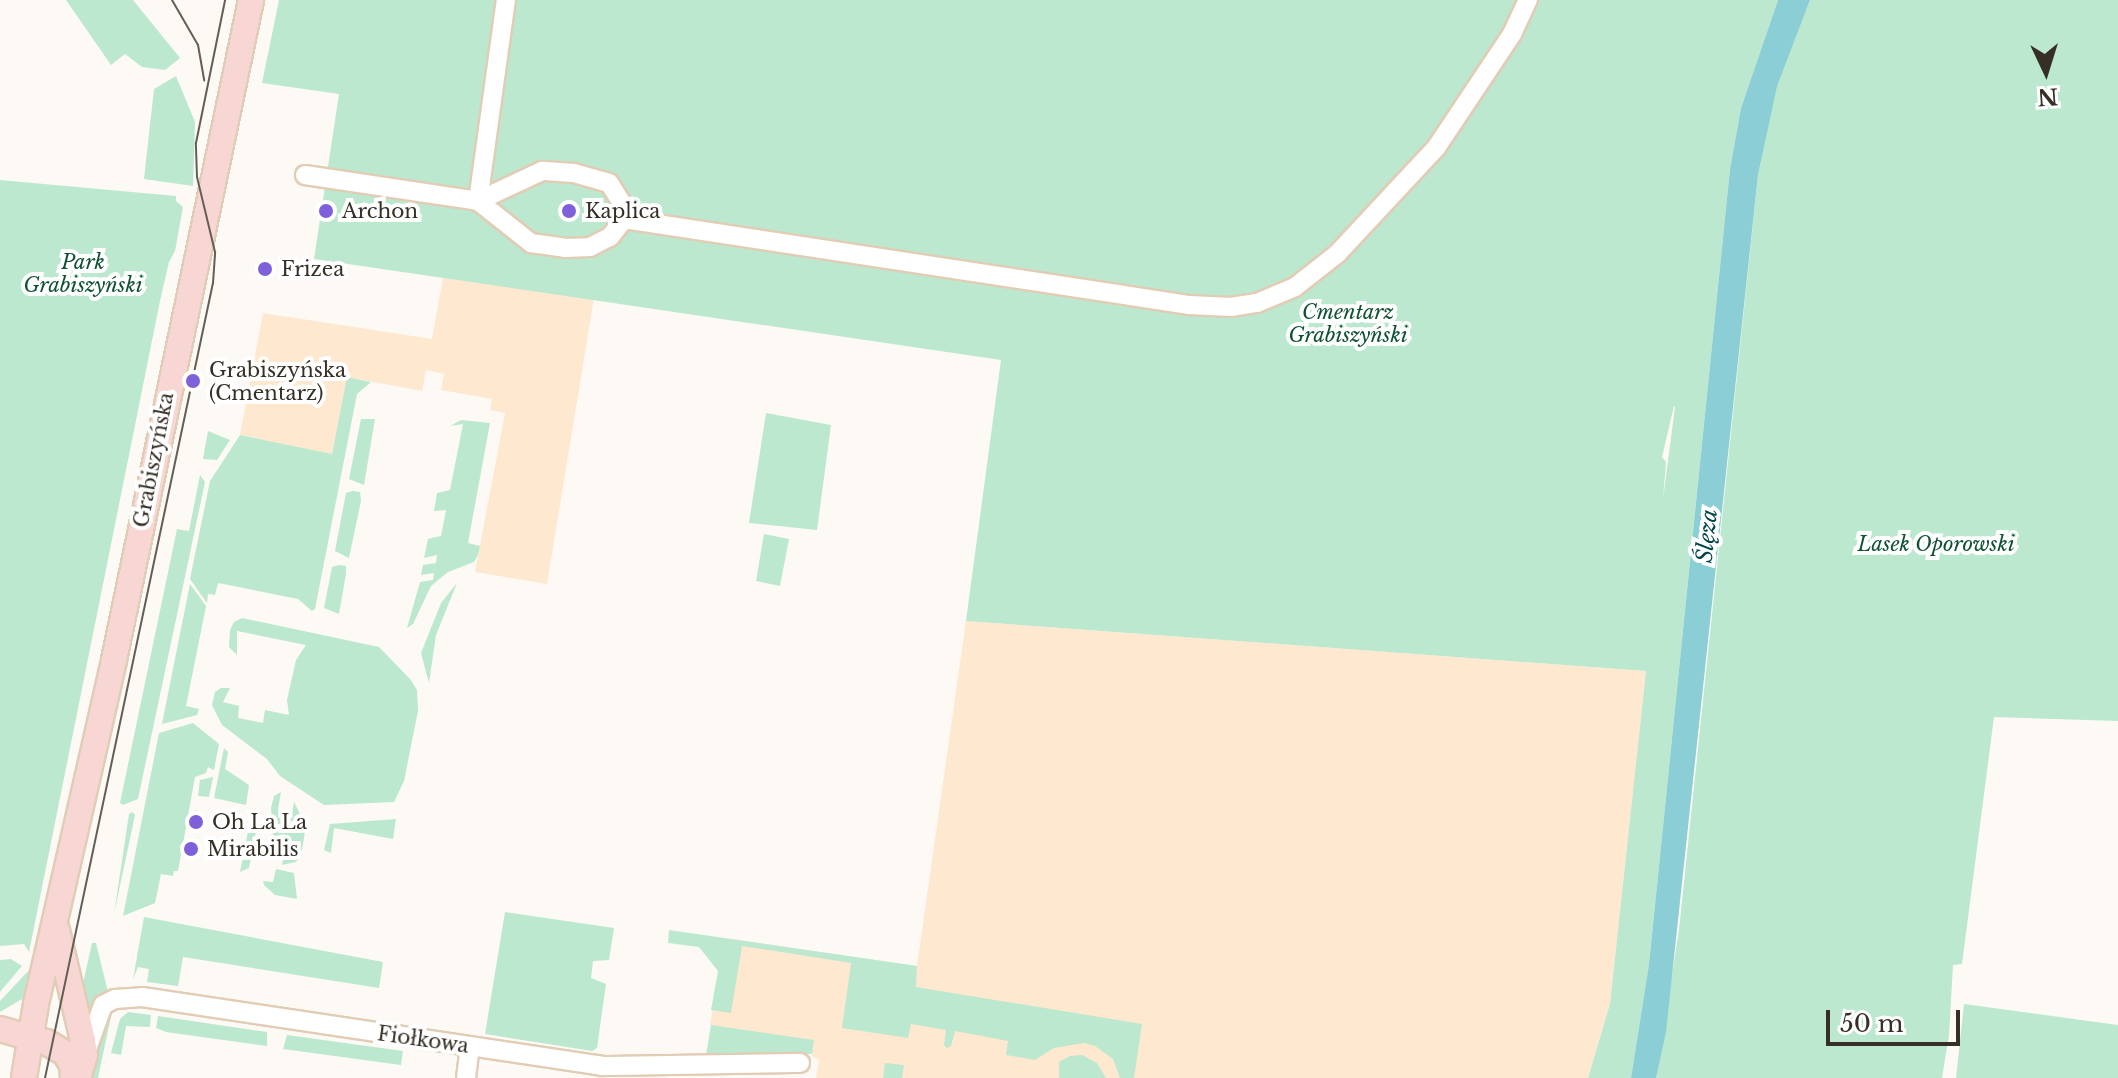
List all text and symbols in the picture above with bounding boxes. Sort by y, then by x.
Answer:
north arrow [2006,32,2086,112]
text: N [2036,82,2059,111]
place label: Archon [342,199,418,223]
place label: Kaplica [585,199,660,223]
marker: Archon [317,202,335,220]
marker: Kaplica [560,202,578,220]
park label: Park Grabiszyński [23,250,143,297]
place label: Frizea [281,257,344,281]
marker: Frizea [256,260,274,278]
park label: Cmentarz Grabiszyński [1288,300,1408,347]
place label: Grabiszyńska (Cmentarz) [209,358,346,405]
marker: Grabiszyńska (Cmentarz) [184,372,202,390]
street label: Grabiszyńska [129,390,179,530]
water label: Ślęza [1691,508,1723,564]
park label: Lasek Oporowski [1857,532,2015,556]
place label: Oh La La [212,810,307,834]
marker: Oh La La [187,813,205,831]
place label: Mirabilis [207,837,299,861]
marker: Mirabilis [182,840,200,858]
scale bar [1830,994,1964,1044]
text: 50 m [1840,1009,1903,1038]
street label: Fiołkowa [376,1022,470,1058]

